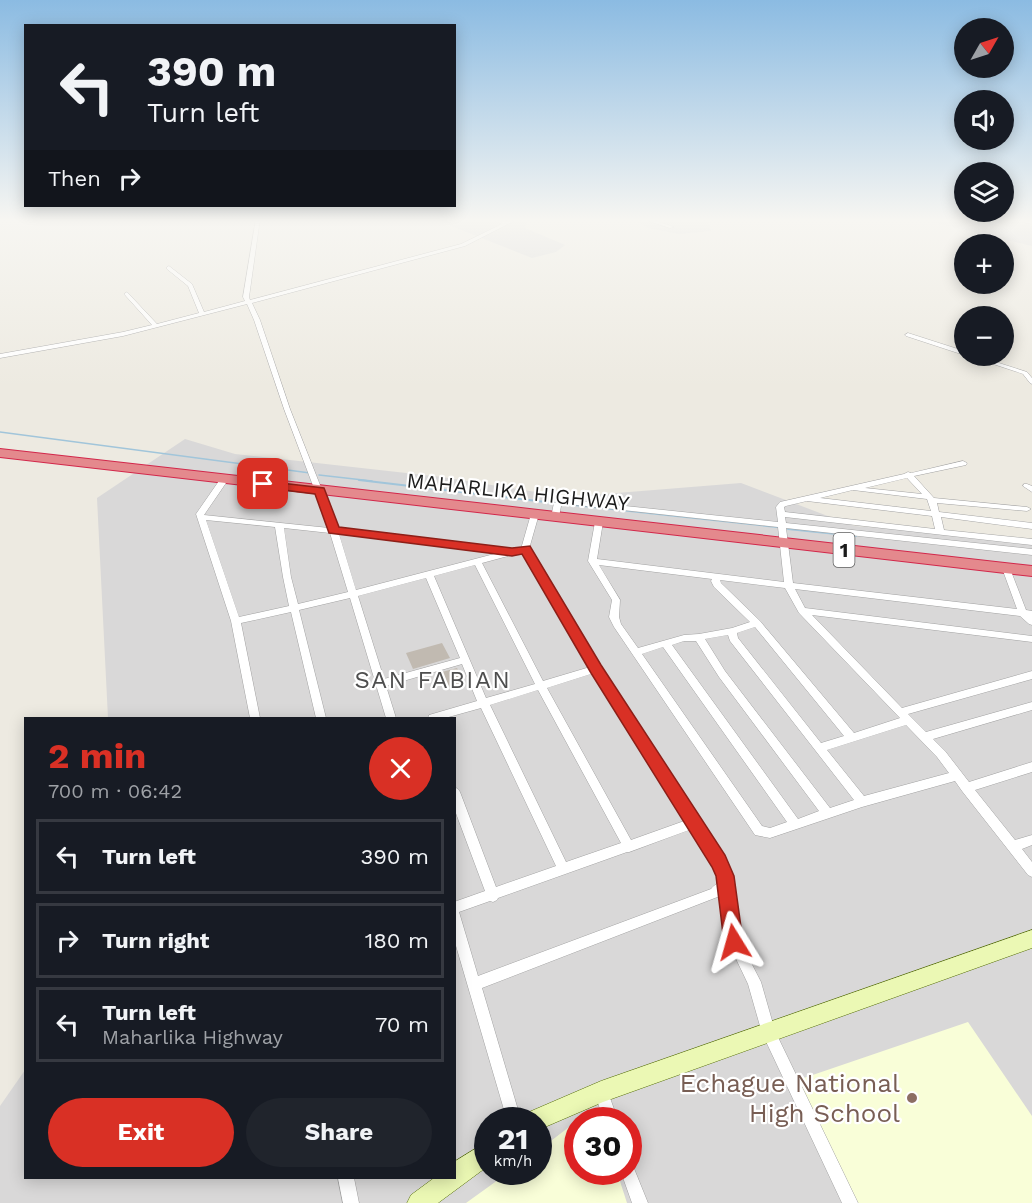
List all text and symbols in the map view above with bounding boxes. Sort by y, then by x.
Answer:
north arrow [954,18,1014,78]
map controls [954,18,1014,366]
text: 390 m [147,47,276,96]
icon: left [48,48,126,126]
button: sound [954,90,1014,150]
text: Turn left [147,97,259,129]
icon: right [113,162,146,195]
button: layers [954,162,1014,222]
text: Then [48,166,101,191]
button: + [954,234,1014,294]
button: − [954,306,1014,366]
pin [237,458,288,509]
icon: arrive [246,467,279,500]
street label: MAHARLIKA HIGHWAY [405,467,631,516]
road number: 1 [834,533,854,567]
district label: SAN FABIAN [355,666,511,694]
text: 2 min [48,735,146,777]
button: close [369,737,432,800]
text: 700 m · 06:42 [48,779,182,803]
icon: left [51,840,84,873]
text: Turn left [102,844,196,869]
text: 390 m [360,844,429,869]
position arrow [702,910,766,974]
icon: right [51,924,84,957]
text: Turn right [102,928,209,953]
text: 180 m [365,928,429,953]
text: Turn left [102,1000,196,1025]
icon: left [51,1008,84,1041]
text: 70 m [375,1012,429,1037]
text: Maharlika Highway [102,1025,283,1049]
place label: Echague National High School [679,1068,900,1128]
marker: Echague National High School [905,1091,919,1105]
button: Exit [48,1098,234,1167]
button: Share [246,1098,432,1167]
speed limit sign: 30 [564,1107,642,1185]
text: 21 [498,1121,528,1156]
text: km/h [494,1152,532,1170]

